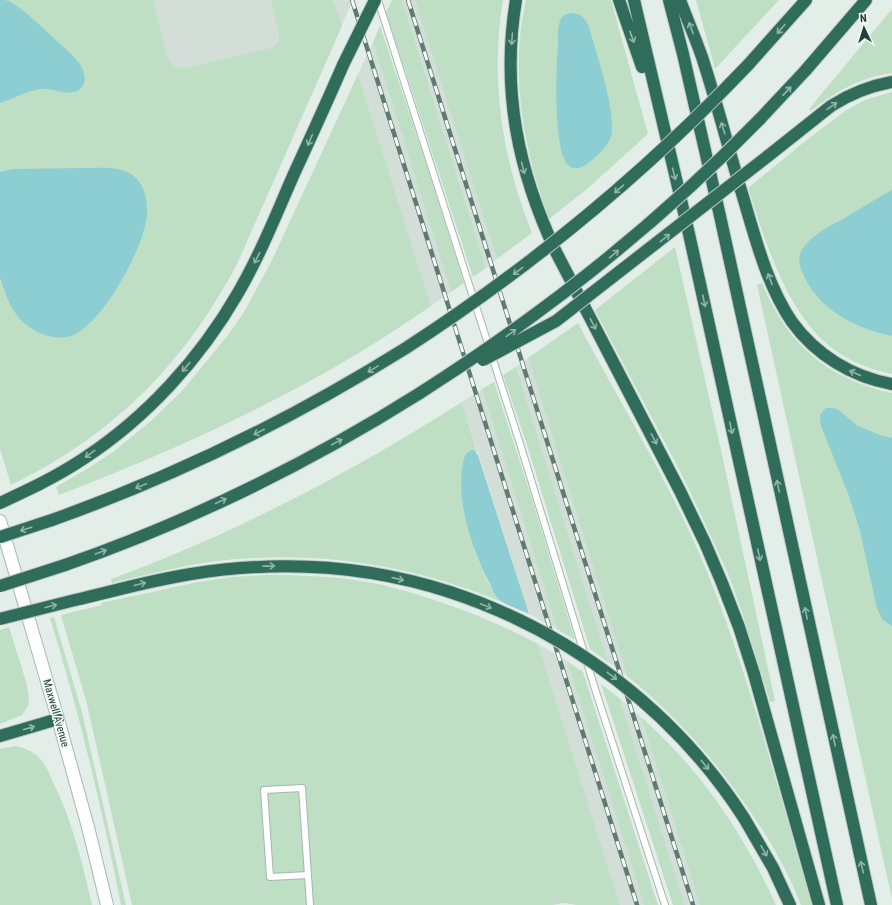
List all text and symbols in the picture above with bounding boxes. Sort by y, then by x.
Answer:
north arrow [844,8,884,48]
text: N [860,12,867,25]
one-way arrow [686,22,694,34]
one-way arrow [776,24,785,35]
one-way arrow [628,30,636,42]
one-way arrow [508,32,515,45]
one-way arrow [782,86,792,96]
one-way arrow [826,102,837,110]
one-way arrow [719,122,726,135]
one-way arrow [306,133,313,145]
one-way arrow [520,161,528,174]
one-way arrow [671,167,679,180]
one-way arrow [614,185,624,194]
one-way arrow [660,233,671,242]
one-way arrow [609,249,620,258]
one-way arrow [252,252,260,264]
one-way arrow [513,267,524,275]
one-way arrow [766,273,774,285]
one-way arrow [700,294,708,307]
one-way arrow [590,318,598,330]
one-way arrow [505,329,516,337]
one-way arrow [182,362,191,372]
one-way arrow [367,365,379,373]
one-way arrow [849,369,861,376]
one-way arrow [728,421,736,434]
one-way arrow [254,429,266,436]
one-way arrow [650,433,658,445]
one-way arrow [331,438,343,446]
one-way arrow [85,450,96,458]
one-way arrow [774,480,782,493]
one-way arrow [136,483,148,490]
one-way arrow [215,497,227,504]
one-way arrow [19,526,32,533]
one-way arrow [95,547,107,555]
one-way arrow [756,548,764,561]
one-way arrow [262,563,275,570]
one-way arrow [391,575,404,583]
one-way arrow [133,580,146,588]
one-way arrow [44,602,57,609]
one-way arrow [480,602,492,610]
one-way arrow [802,607,810,620]
one-way arrow [606,671,617,680]
street label: Maxwell Avenue [40,678,72,748]
one-way arrow [22,724,35,731]
one-way arrow [829,734,837,747]
one-way arrow [701,760,710,771]
one-way arrow [760,845,768,857]
one-way arrow [857,861,865,874]

